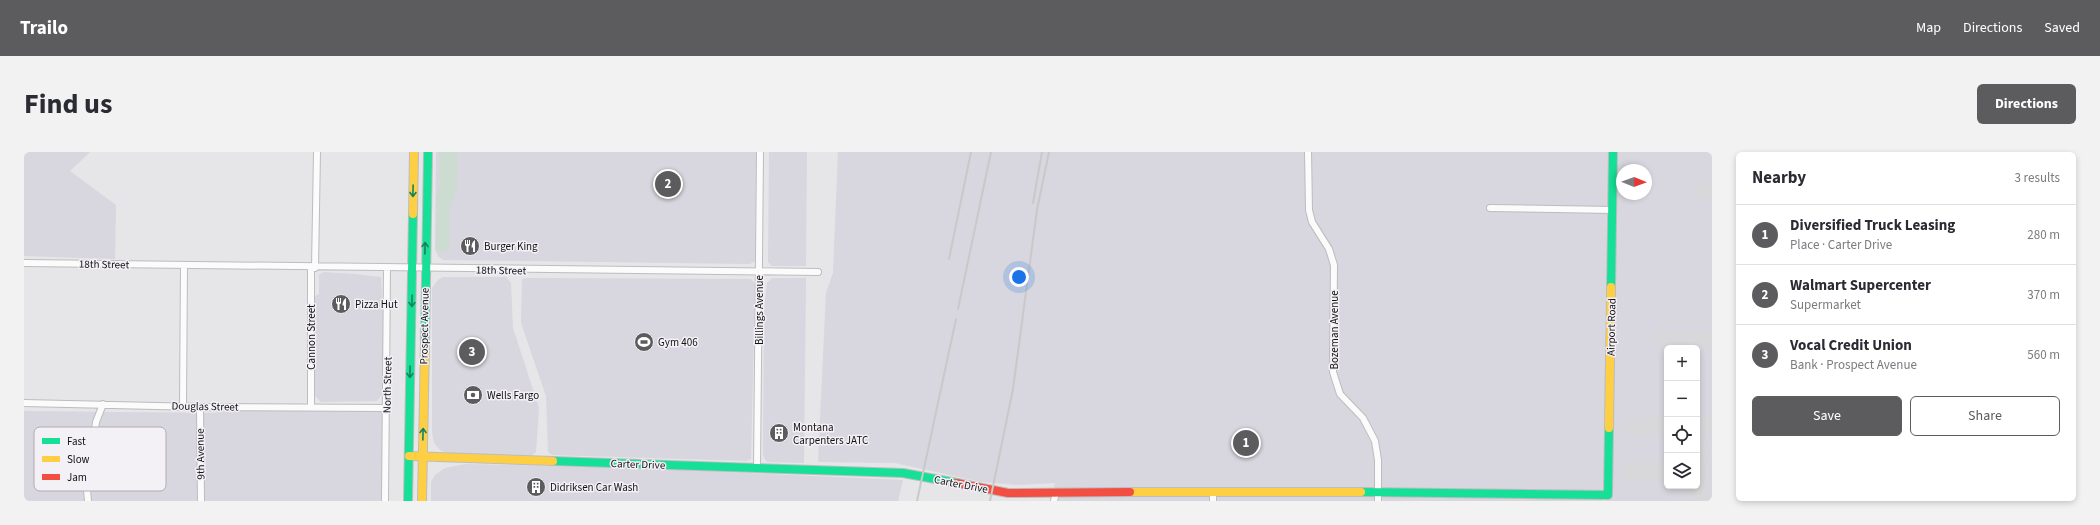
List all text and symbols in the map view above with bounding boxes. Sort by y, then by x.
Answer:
text: Trailo [20,15,68,42]
text: Map [1916,18,1941,38]
text: Directions [1963,18,2022,38]
text: Saved [2044,18,2080,38]
text: Find us [24,84,112,124]
button: Directions [1977,84,2076,124]
north arrow [1616,164,1652,200]
text: Nearby [1752,166,1806,190]
pin: 2 [655,169,681,199]
text: 3 results [2015,169,2060,187]
one-way arrow [410,184,417,197]
text: Diversified Truck Leasing [1790,215,1955,236]
text: 1 [1762,226,1768,244]
text: 280 m [2027,226,2060,244]
restaurant icon: Burger King [459,235,481,257]
text: Place · Carter Drive [1790,236,1892,254]
place label: Burger King [484,239,538,254]
one-way arrow [422,242,429,255]
street label: 18th Street [79,257,130,272]
street label: 18th Street [476,263,527,278]
your location [1009,267,1029,287]
street label: Billings Avenue [752,275,767,345]
text: Walmart Supercenter [1790,275,1931,296]
text: 2 [1762,286,1768,304]
text: 370 m [2027,286,2060,304]
street label: Prospect Avenue [416,287,433,365]
street label: Bozeman Avenue [1327,290,1342,370]
restaurant icon: Pizza Hut [330,293,352,315]
one-way arrow [408,294,415,307]
text: Supermarket [1790,296,1861,314]
place label: Pizza Hut [355,297,398,312]
street label: Airport Road [1603,298,1620,356]
street label: Cannon Street [304,304,319,370]
sports icon: Gym 406 [633,331,655,353]
place label: Gym 406 [658,335,698,350]
text: Vocal Credit Union [1790,335,1912,356]
pin: 3 [459,337,485,367]
map controls [1664,345,1700,489]
button: + [1664,345,1700,381]
text: 3 [1762,346,1768,364]
text: 560 m [2027,346,2060,364]
street label: North Street [380,356,395,413]
text: Bank · Prospect Avenue [1790,356,1917,374]
one-way arrow [407,365,414,378]
button: − [1664,381,1700,417]
bank icon: Wells Fargo [462,384,484,406]
place label: Wells Fargo [487,388,539,403]
button: Save [1752,396,1902,436]
button: Share [1910,396,2060,436]
street label: Douglas Street [171,398,239,415]
button: locate [1664,417,1700,453]
place label: Montana Carpenters JATC [793,420,868,448]
building icon: Montana Carpenters JATC [768,422,790,444]
legend [34,427,166,491]
street label: 9th Avenue [193,428,208,480]
one-way arrow [419,428,427,441]
pin: 1 [1233,428,1259,458]
text: Fast [67,434,86,449]
text: Slow [67,452,90,467]
button: layers [1664,453,1700,489]
street label: Carter Drive [610,456,666,473]
text: Jam [67,470,87,485]
street label: Carter Drive [933,472,990,497]
building icon: Didriksen Car Wash [525,476,547,498]
place label: Didriksen Car Wash [550,480,638,495]

